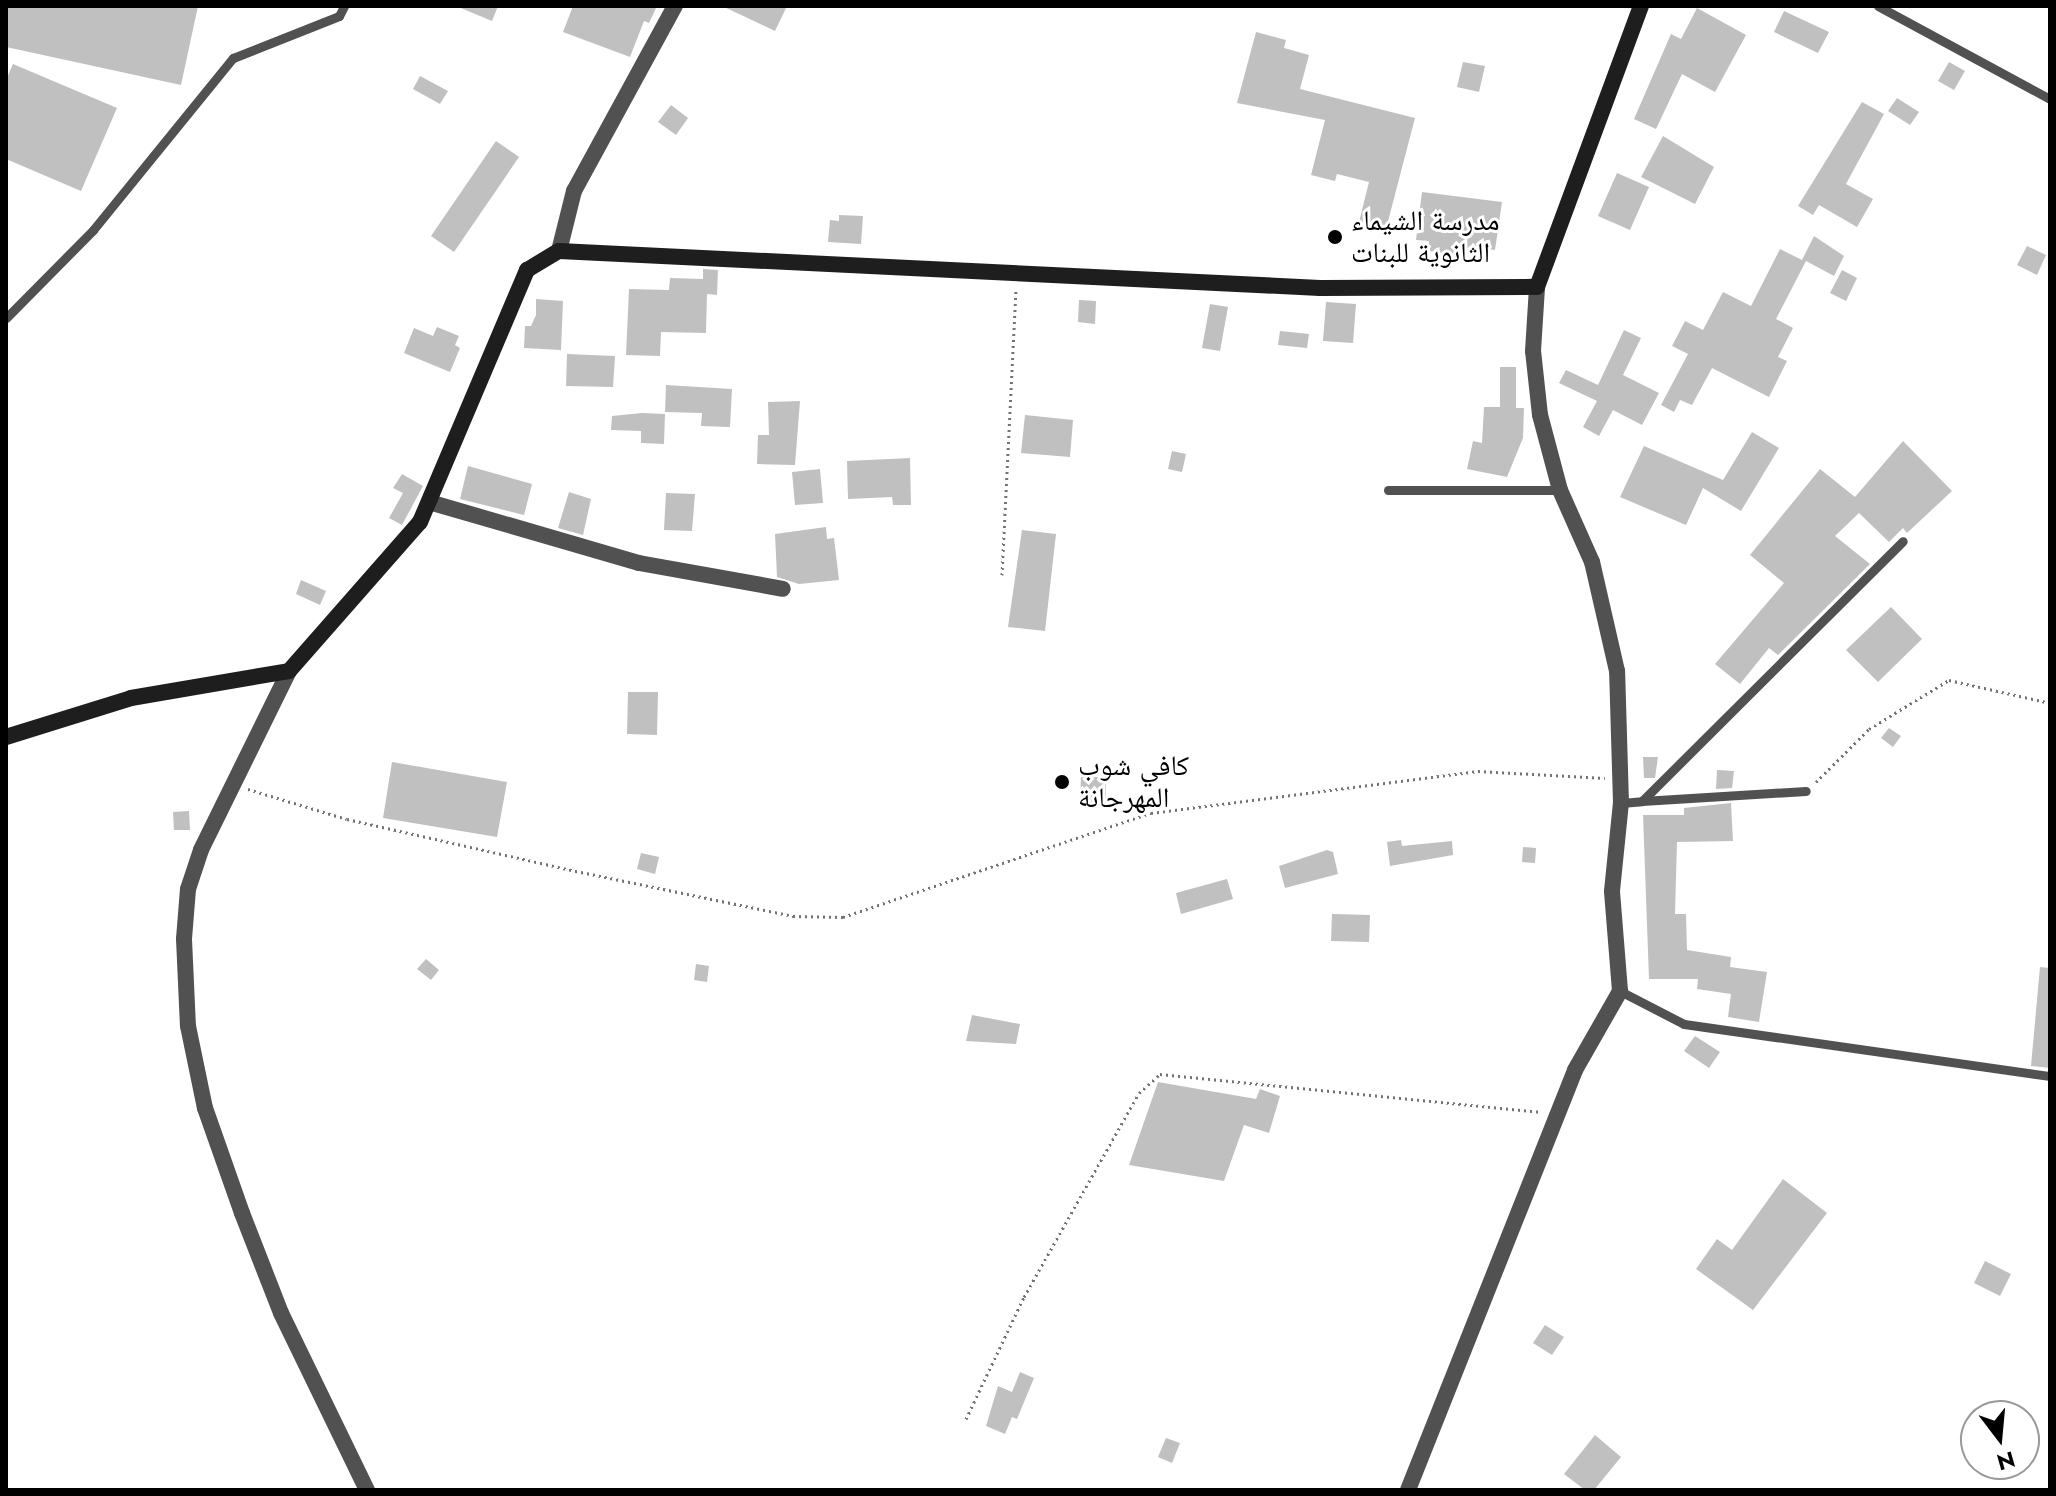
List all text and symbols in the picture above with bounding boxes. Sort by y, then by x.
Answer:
place label: مدرسة الشيماء الثانوية للبنات [1351,204,1499,270]
marker: مدرسة الشيماء الثانوية للبنات [1326,228,1344,246]
place label: كافي شوب المهرجانة [1078,749,1189,815]
marker: كافي شوب المهرجانة [1053,773,1071,791]
north arrow [1960,1400,2040,1480]
text: N [1993,1443,2019,1479]

